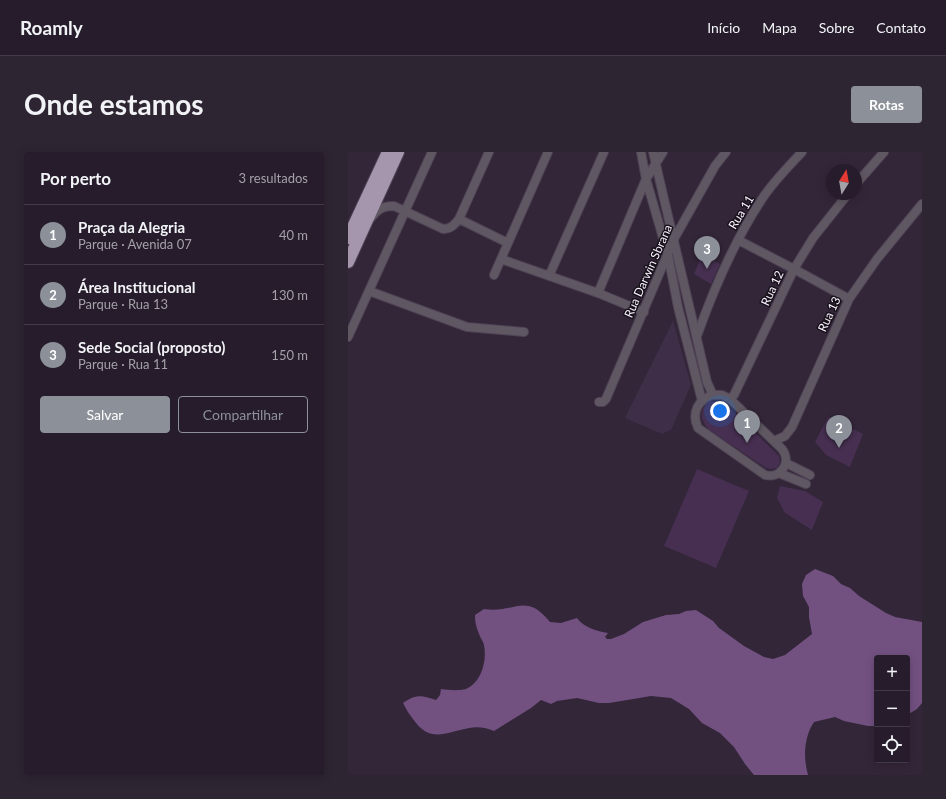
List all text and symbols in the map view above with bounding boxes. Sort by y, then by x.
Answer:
text: Roamly [20,16,83,39]
text: Início [707,19,740,36]
text: Mapa [762,19,797,36]
text: Sobre [819,19,854,36]
text: Contato [876,19,926,36]
button: Rotas [851,86,922,123]
text: Onde estamos [24,87,204,121]
north arrow [826,164,862,200]
text: Por perto [40,168,111,189]
text: 3 resultados [238,170,308,186]
street label: Rua 11 [725,192,757,232]
text: Praça da Alegria [78,218,185,236]
street label: Rua Darwin Sbrana [621,222,675,320]
text: 1 [49,227,57,243]
text: 40 m [279,227,308,243]
text: Parque · Avenida 07 [78,236,192,252]
pin: 3 [694,236,720,269]
street label: Rua 12 [757,268,787,308]
text: Área Institucional [78,278,196,296]
text: 2 [49,287,57,303]
text: 130 m [271,287,308,303]
street label: Rua 13 [814,294,844,334]
text: Parque · Rua 13 [78,296,168,312]
text: Sede Social (proposto) [78,338,225,356]
text: 3 [49,347,57,363]
text: 150 m [271,347,308,363]
text: Parque · Rua 11 [78,356,168,372]
button: Salvar [40,396,170,433]
button: Compartilhar [178,396,308,433]
your location [710,401,730,421]
pin: 1 [734,410,760,443]
pin: 2 [826,415,852,448]
map controls [874,655,910,763]
button: + [874,655,910,691]
button: − [874,691,910,727]
button: locate [874,727,910,763]

